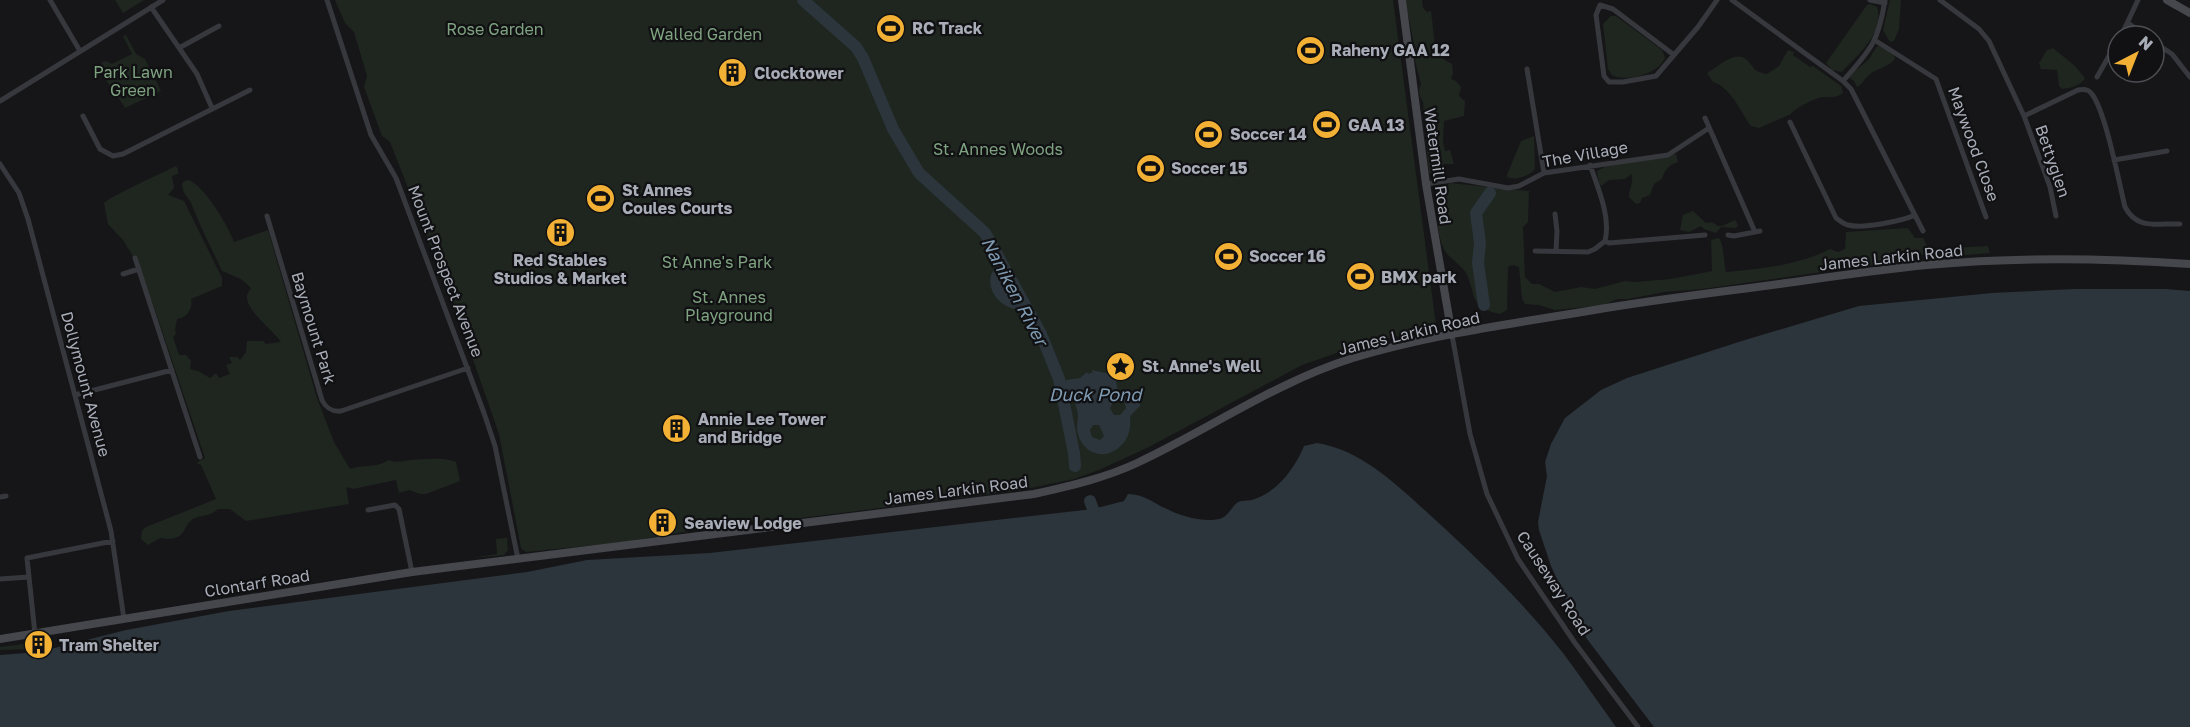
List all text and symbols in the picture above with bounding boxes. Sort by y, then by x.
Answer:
sports icon: RC Track [875,12,907,44]
place label: RC Track [912,18,983,38]
park label: Rose Garden [446,19,544,39]
park label: Walled Garden [650,24,762,44]
north arrow [2106,24,2166,84]
text: N [2135,31,2157,54]
sports icon: Raheny GAA 12 [1294,34,1326,66]
place label: Raheny GAA 12 [1331,40,1450,60]
building icon: Clocktower [717,57,749,89]
park label: Park Lawn Green [93,62,173,100]
place label: Clocktower [754,63,844,83]
street label: Maywood Close [1944,84,2004,204]
street label: Watermill Road [1420,106,1456,226]
sports icon: GAA 13 [1311,109,1343,141]
place label: GAA 13 [1348,115,1405,135]
sports icon: Soccer 14 [1193,118,1225,150]
street label: Bettyglen [2031,122,2075,200]
place label: Soccer 14 [1230,124,1307,144]
street label: The Village [1541,137,1629,171]
park label: St. Annes Woods [933,139,1063,159]
sports icon: Soccer 15 [1134,152,1166,184]
place label: Soccer 15 [1171,158,1248,178]
place label: St Annes Coules Courts [622,180,733,218]
street label: Mount Prospect Avenue [404,182,488,360]
sports icon: St Annes Coules Courts [585,183,617,215]
building icon: Red Stables Studios & Market [544,216,576,248]
water label: Naniken River [977,233,1054,352]
street label: James Larkin Road [1818,239,1964,275]
sports icon: Soccer 16 [1212,240,1244,272]
place label: Soccer 16 [1249,246,1326,266]
place label: Red Stables Studios & Market [493,250,627,288]
park label: St Anne's Park [662,252,772,272]
sports icon: BMX park [1344,261,1376,293]
place label: BMX park [1381,267,1457,287]
street label: Baymount Park [287,269,341,387]
park label: St. Annes Playground [685,287,773,325]
street label: James Larkin Road [1336,307,1482,359]
street label: Dollymount Avenue [57,309,115,459]
place icon: St. Anne's Well [1105,350,1137,382]
place label: St. Anne's Well [1142,356,1261,376]
water label: Duck Pond [1049,383,1143,405]
place label: Annie Lee Tower and Bridge [698,409,826,447]
building icon: Annie Lee Tower and Bridge [661,412,693,444]
street label: James Larkin Road [883,471,1029,509]
building icon: Seaview Lodge [647,507,679,539]
place label: Seaview Lodge [684,513,802,533]
street label: Causeway Road [1513,527,1595,639]
street label: Clontarf Road [203,565,311,601]
building icon: Tram Shelter [22,629,54,661]
place label: Tram Shelter [59,635,159,655]

